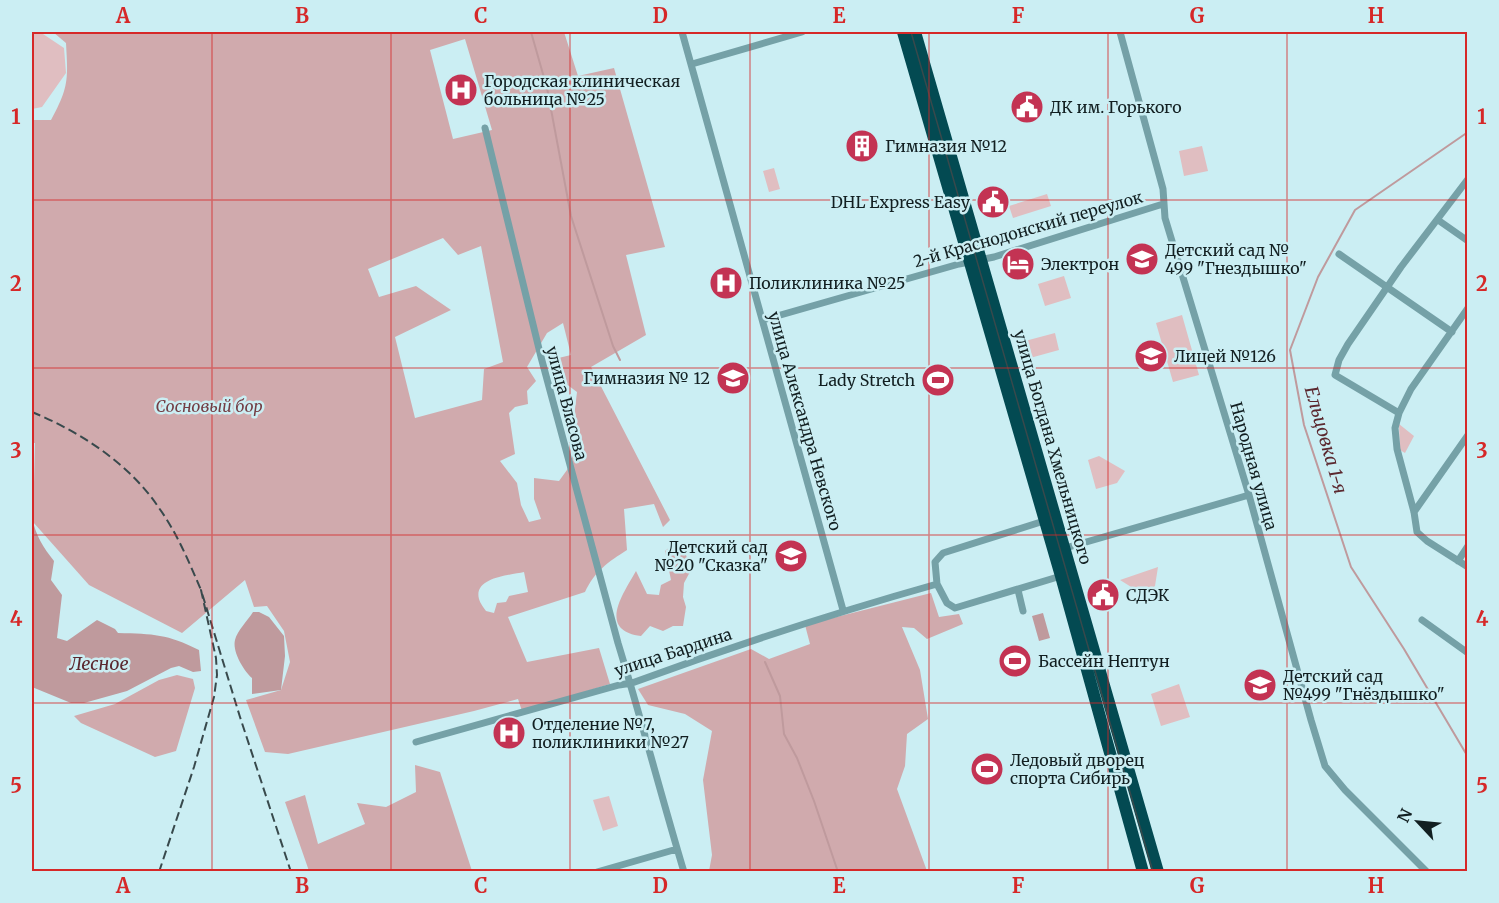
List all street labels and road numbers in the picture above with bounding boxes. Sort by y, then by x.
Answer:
street label: 2-й Краснодонский переулок [911,187,1145,271]
street label: улица Александра Невского [764,309,846,533]
street label: улица Богдана Хмельницкого [1010,327,1096,567]
street label: улица Власова [542,344,592,463]
street label: Народная улица [1226,400,1282,533]
street label: улица Бардина [612,623,735,680]

